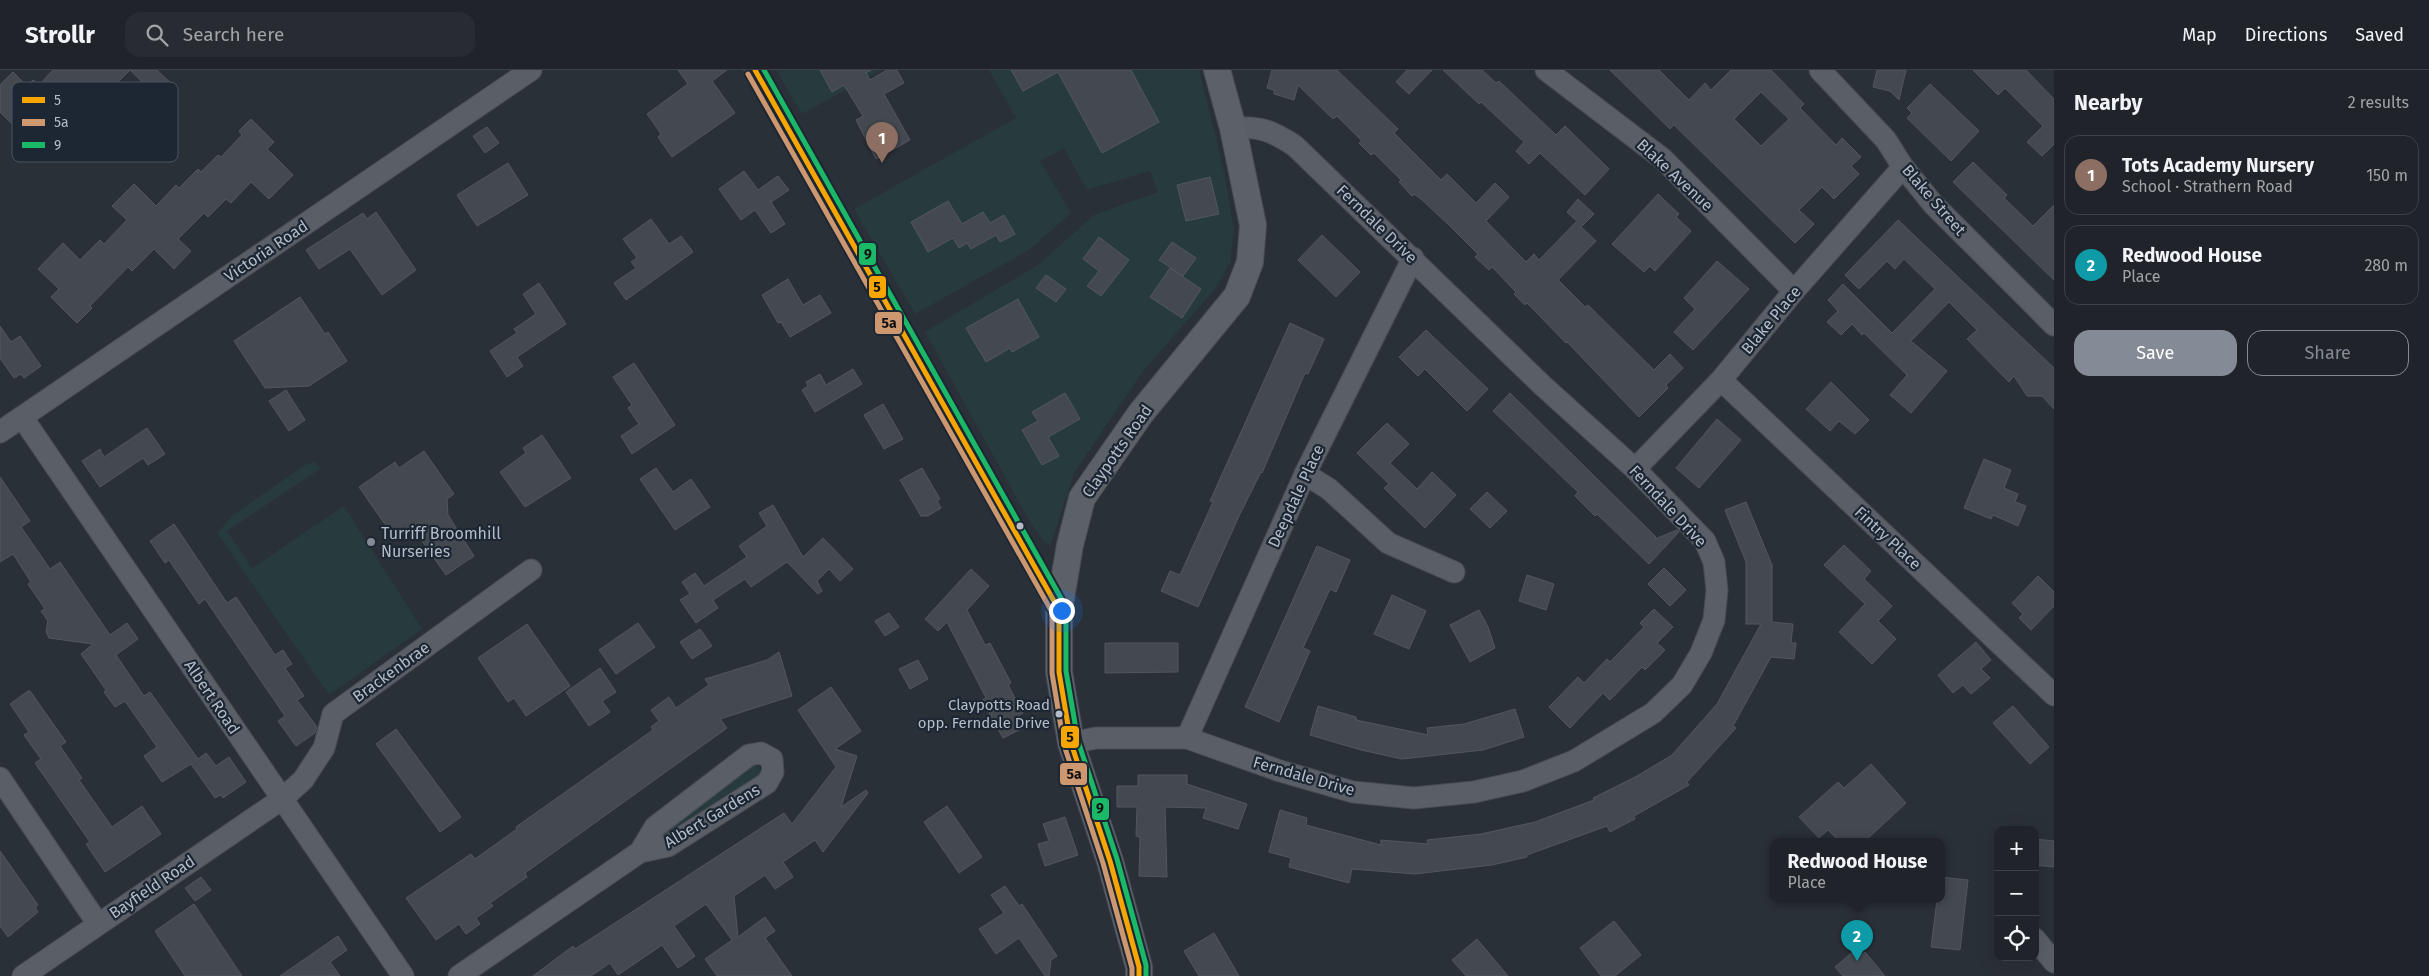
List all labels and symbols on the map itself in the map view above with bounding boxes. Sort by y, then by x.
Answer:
legend [12,82,178,162]
text: 5 [54,92,61,109]
text: 5a [54,114,69,131]
pin: 1 [866,122,898,163]
street label: Blake Avenue [1633,135,1717,215]
text: 9 [54,137,61,154]
street label: Blake Street [1898,161,1970,239]
street label: Ferndale Drive [1333,181,1421,267]
street label: Victoria Road [221,216,311,286]
line badge: 9 [858,242,877,266]
text: 9 [864,246,872,263]
line badge: 5 [868,275,887,299]
text: 5 [873,279,881,296]
street label: Blake Place [1737,282,1805,358]
line badge: 5a [874,311,903,335]
text: 5a [881,315,897,332]
street label: Claypotts Road [1078,401,1156,501]
street label: Deepdale Place [1264,441,1328,551]
street label: Ferndale Drive [1625,461,1711,551]
street label: Fintry Place [1851,502,1925,574]
unlabelled marker [1015,521,1025,531]
place label: Turriff Broomhill Nurseries [381,524,501,561]
marker: Turriff Broomhill Nurseries [365,536,377,548]
your location [1049,598,1075,624]
street label: Brackenbrae [349,638,433,706]
street label: Albert Road [180,656,244,738]
place label: Claypotts Road opp. Ferndale Drive [918,696,1050,732]
marker: Claypotts Road opp. Ferndale Drive [1054,709,1064,719]
line badge: 5 [1060,725,1080,749]
text: 5 [1066,729,1074,746]
street label: Ferndale Drive [1251,752,1357,800]
line badge: 5a [1059,762,1088,786]
text: 5a [1066,766,1082,783]
street label: Albert Gardens [661,780,763,852]
line badge: 9 [1091,797,1110,821]
text: 9 [1096,800,1104,817]
street label: Bayfield Road [106,851,198,923]
pin: 2 [1841,920,1873,961]

